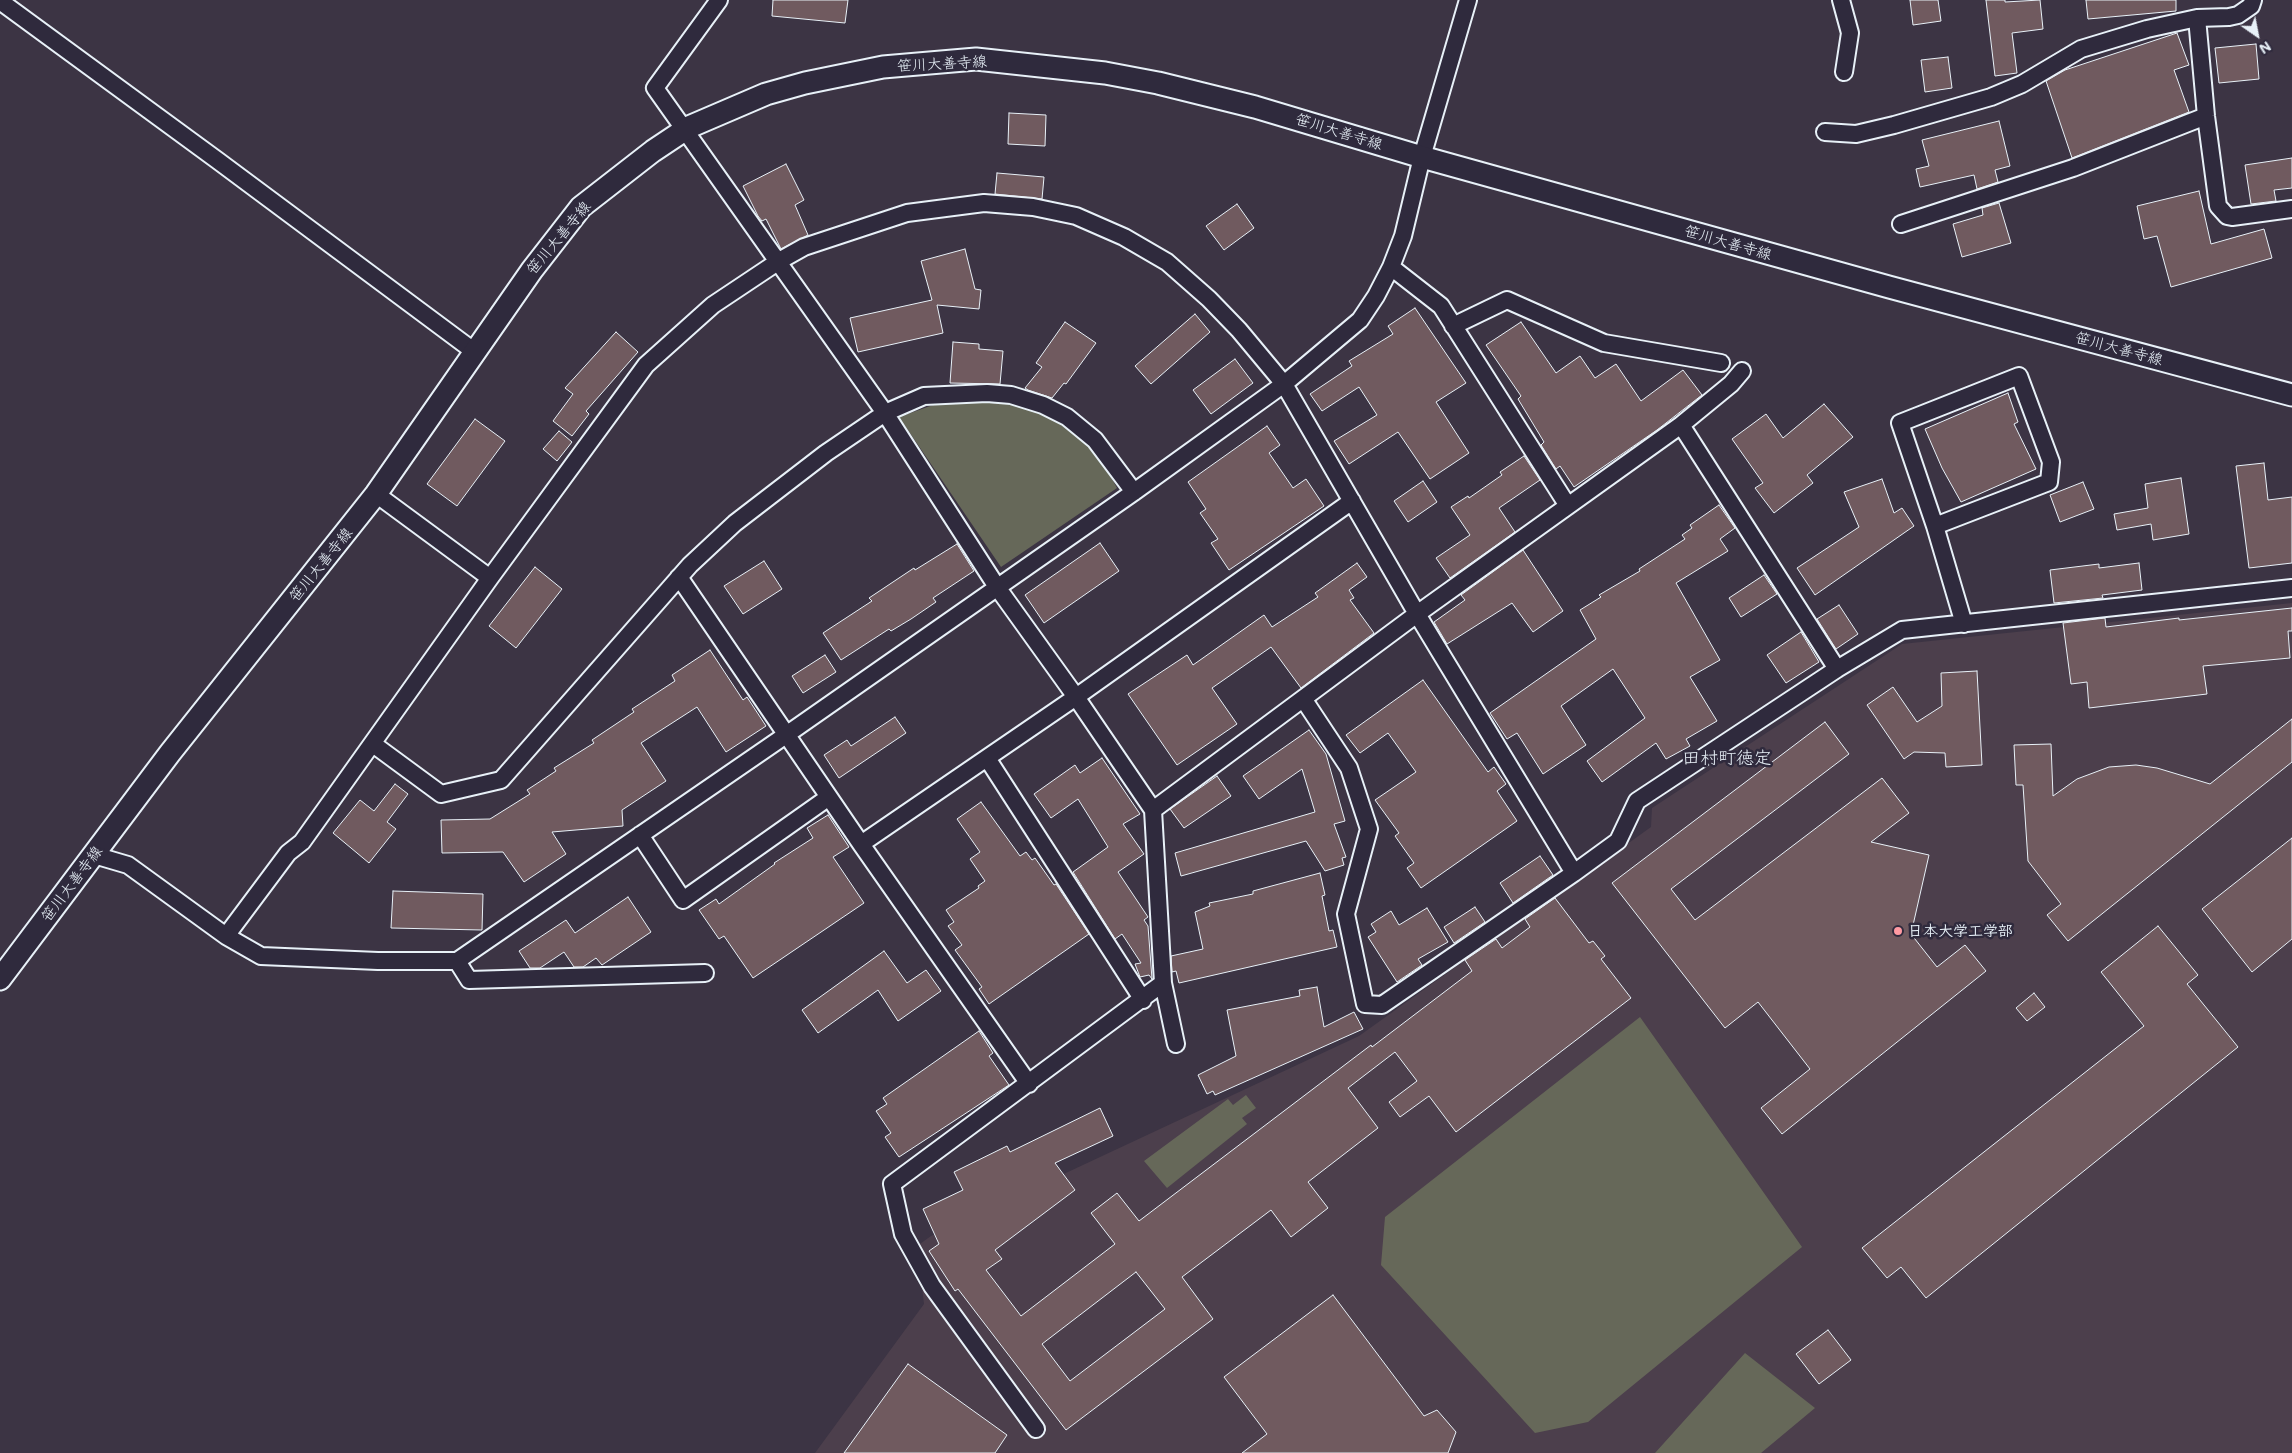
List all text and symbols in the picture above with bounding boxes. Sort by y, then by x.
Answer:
north arrow [2232,10,2282,60]
text: N [2256,37,2275,59]
street label: 笹川大善寺線 [897,53,987,75]
street label: 笹川大善寺線 [1293,110,1385,154]
street label: 笹川大善寺線 [523,198,595,278]
street label: 笹川大善寺線 [1682,222,1774,264]
street label: 笹川大善寺線 [2073,329,2165,369]
street label: 笹川大善寺線 [286,524,356,606]
district label: 田村町徳定 [1682,747,1772,769]
street label: 笹川大善寺線 [38,843,106,925]
place label: 日本大学工学部 [1908,922,2013,940]
marker: 日本大学工学部 [1892,925,1904,937]

